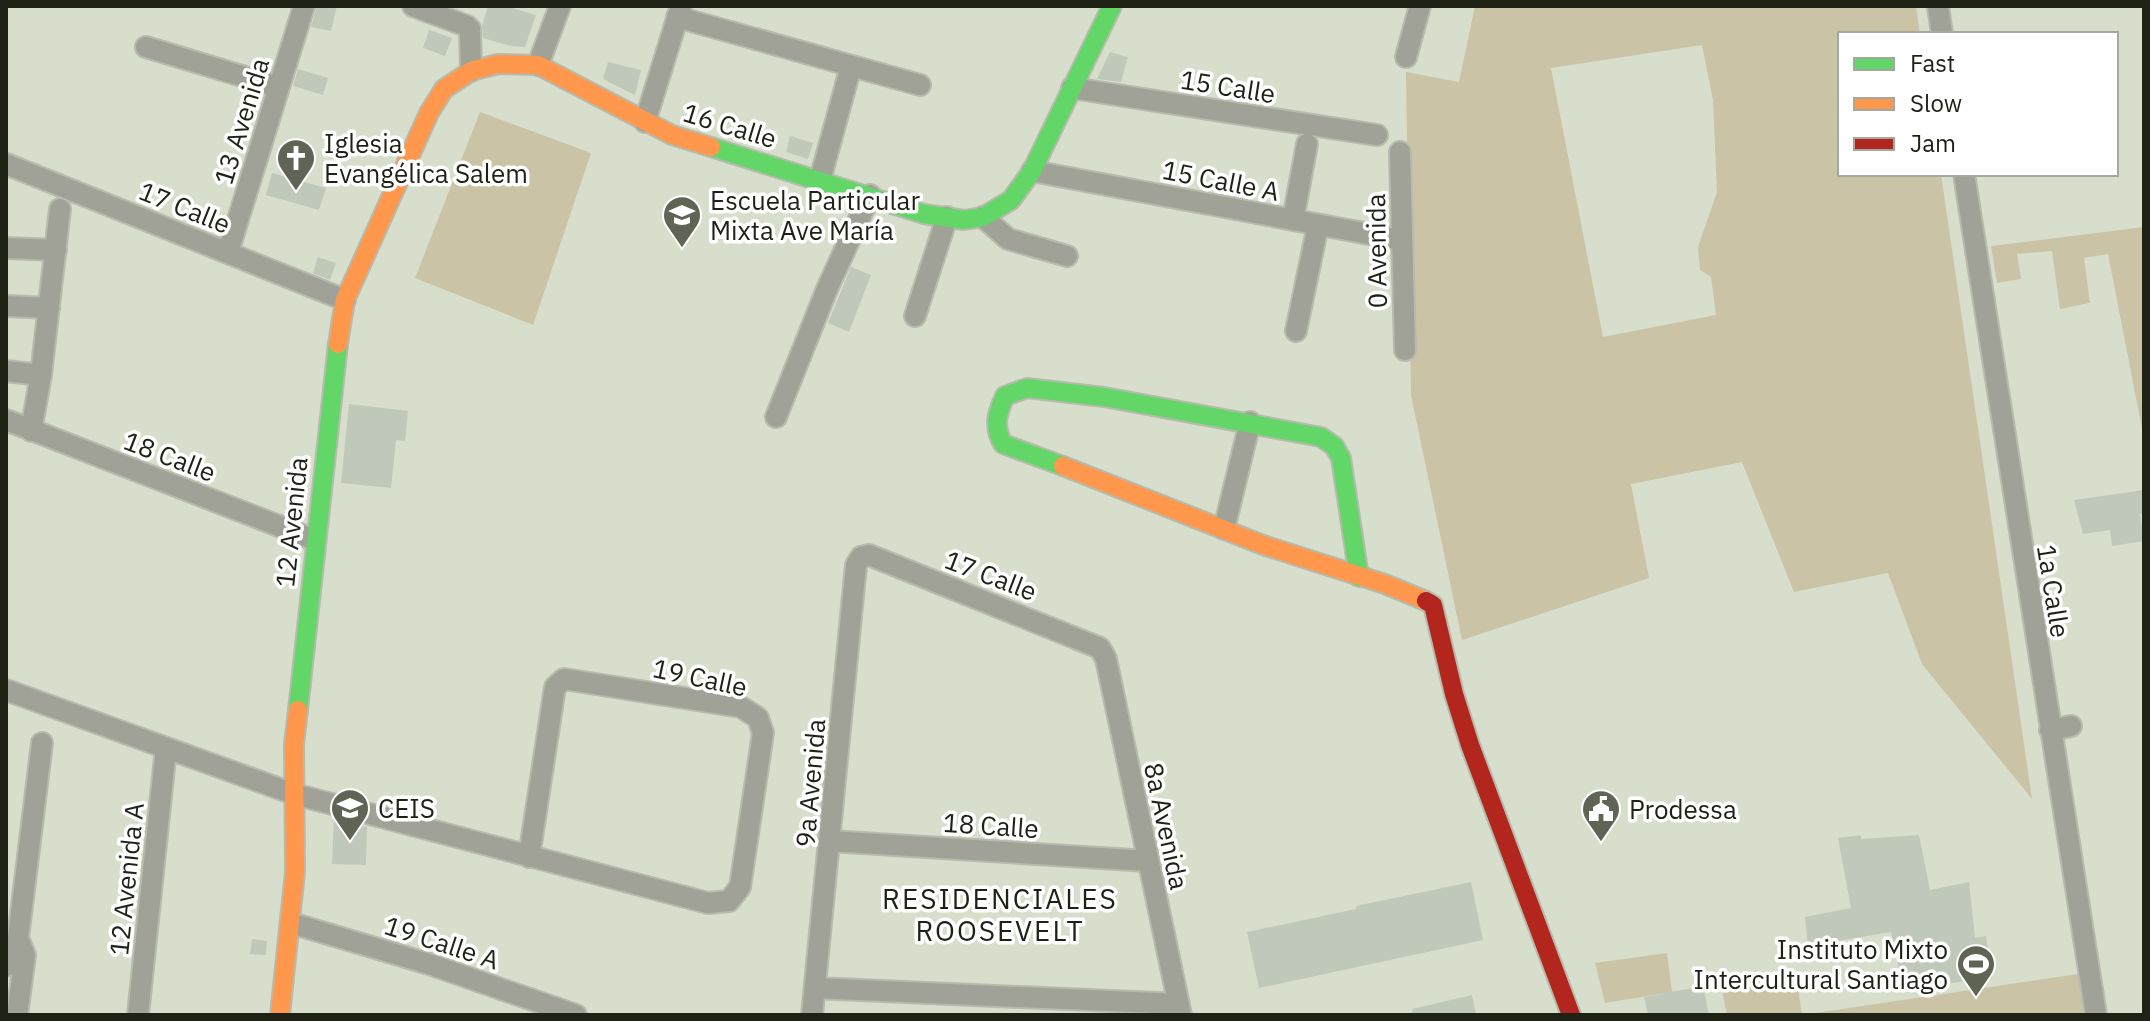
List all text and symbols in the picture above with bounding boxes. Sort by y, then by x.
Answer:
legend [1838,32,2118,176]
text: Fast [1910,47,1955,79]
street label: 13 Avenida [206,53,276,188]
street label: 15 Calle [1178,62,1278,110]
text: Slow [1910,87,1962,119]
street label: 16 Calle [679,95,781,155]
place label: Iglesia Evangélica Salem [324,126,528,190]
text: Jam [1910,127,1956,159]
church icon: Iglesia Evangélica Salem [275,137,317,192]
street label: 15 Calle A [1160,152,1283,208]
street label: 17 Calle [134,173,236,241]
place label: Escuela Particular Mixta Ave María [710,183,920,247]
street label: 0 Avenida [1358,193,1394,309]
school or university icon: Escuela Particular Mixta Ave María [661,194,703,249]
street label: 18 Calle [119,423,221,489]
street label: 12 Avenida [267,455,315,589]
street label: 17 Calle [940,542,1042,608]
street label: 1a Calle [2030,542,2078,640]
street label: 19 Calle [650,650,750,704]
street label: 9a Avenida [787,717,833,849]
street label: 8a Avenida [1137,759,1197,893]
school or university icon: CEIS [329,787,371,842]
public building icon: Prodessa [1580,788,1622,843]
place label: CEIS [378,791,435,825]
place label: Prodessa [1629,792,1737,826]
street label: 12 Avenida A [101,801,151,957]
street label: 18 Calle [942,805,1040,845]
district label: RESIDENCIALES ROOSEVELT [882,880,1118,949]
street label: 19 Calle A [380,908,504,977]
place label: Instituto Mixto Intercultural Santiago [1694,932,1948,996]
sports icon: Instituto Mixto Intercultural Santiago [1955,943,1997,998]

